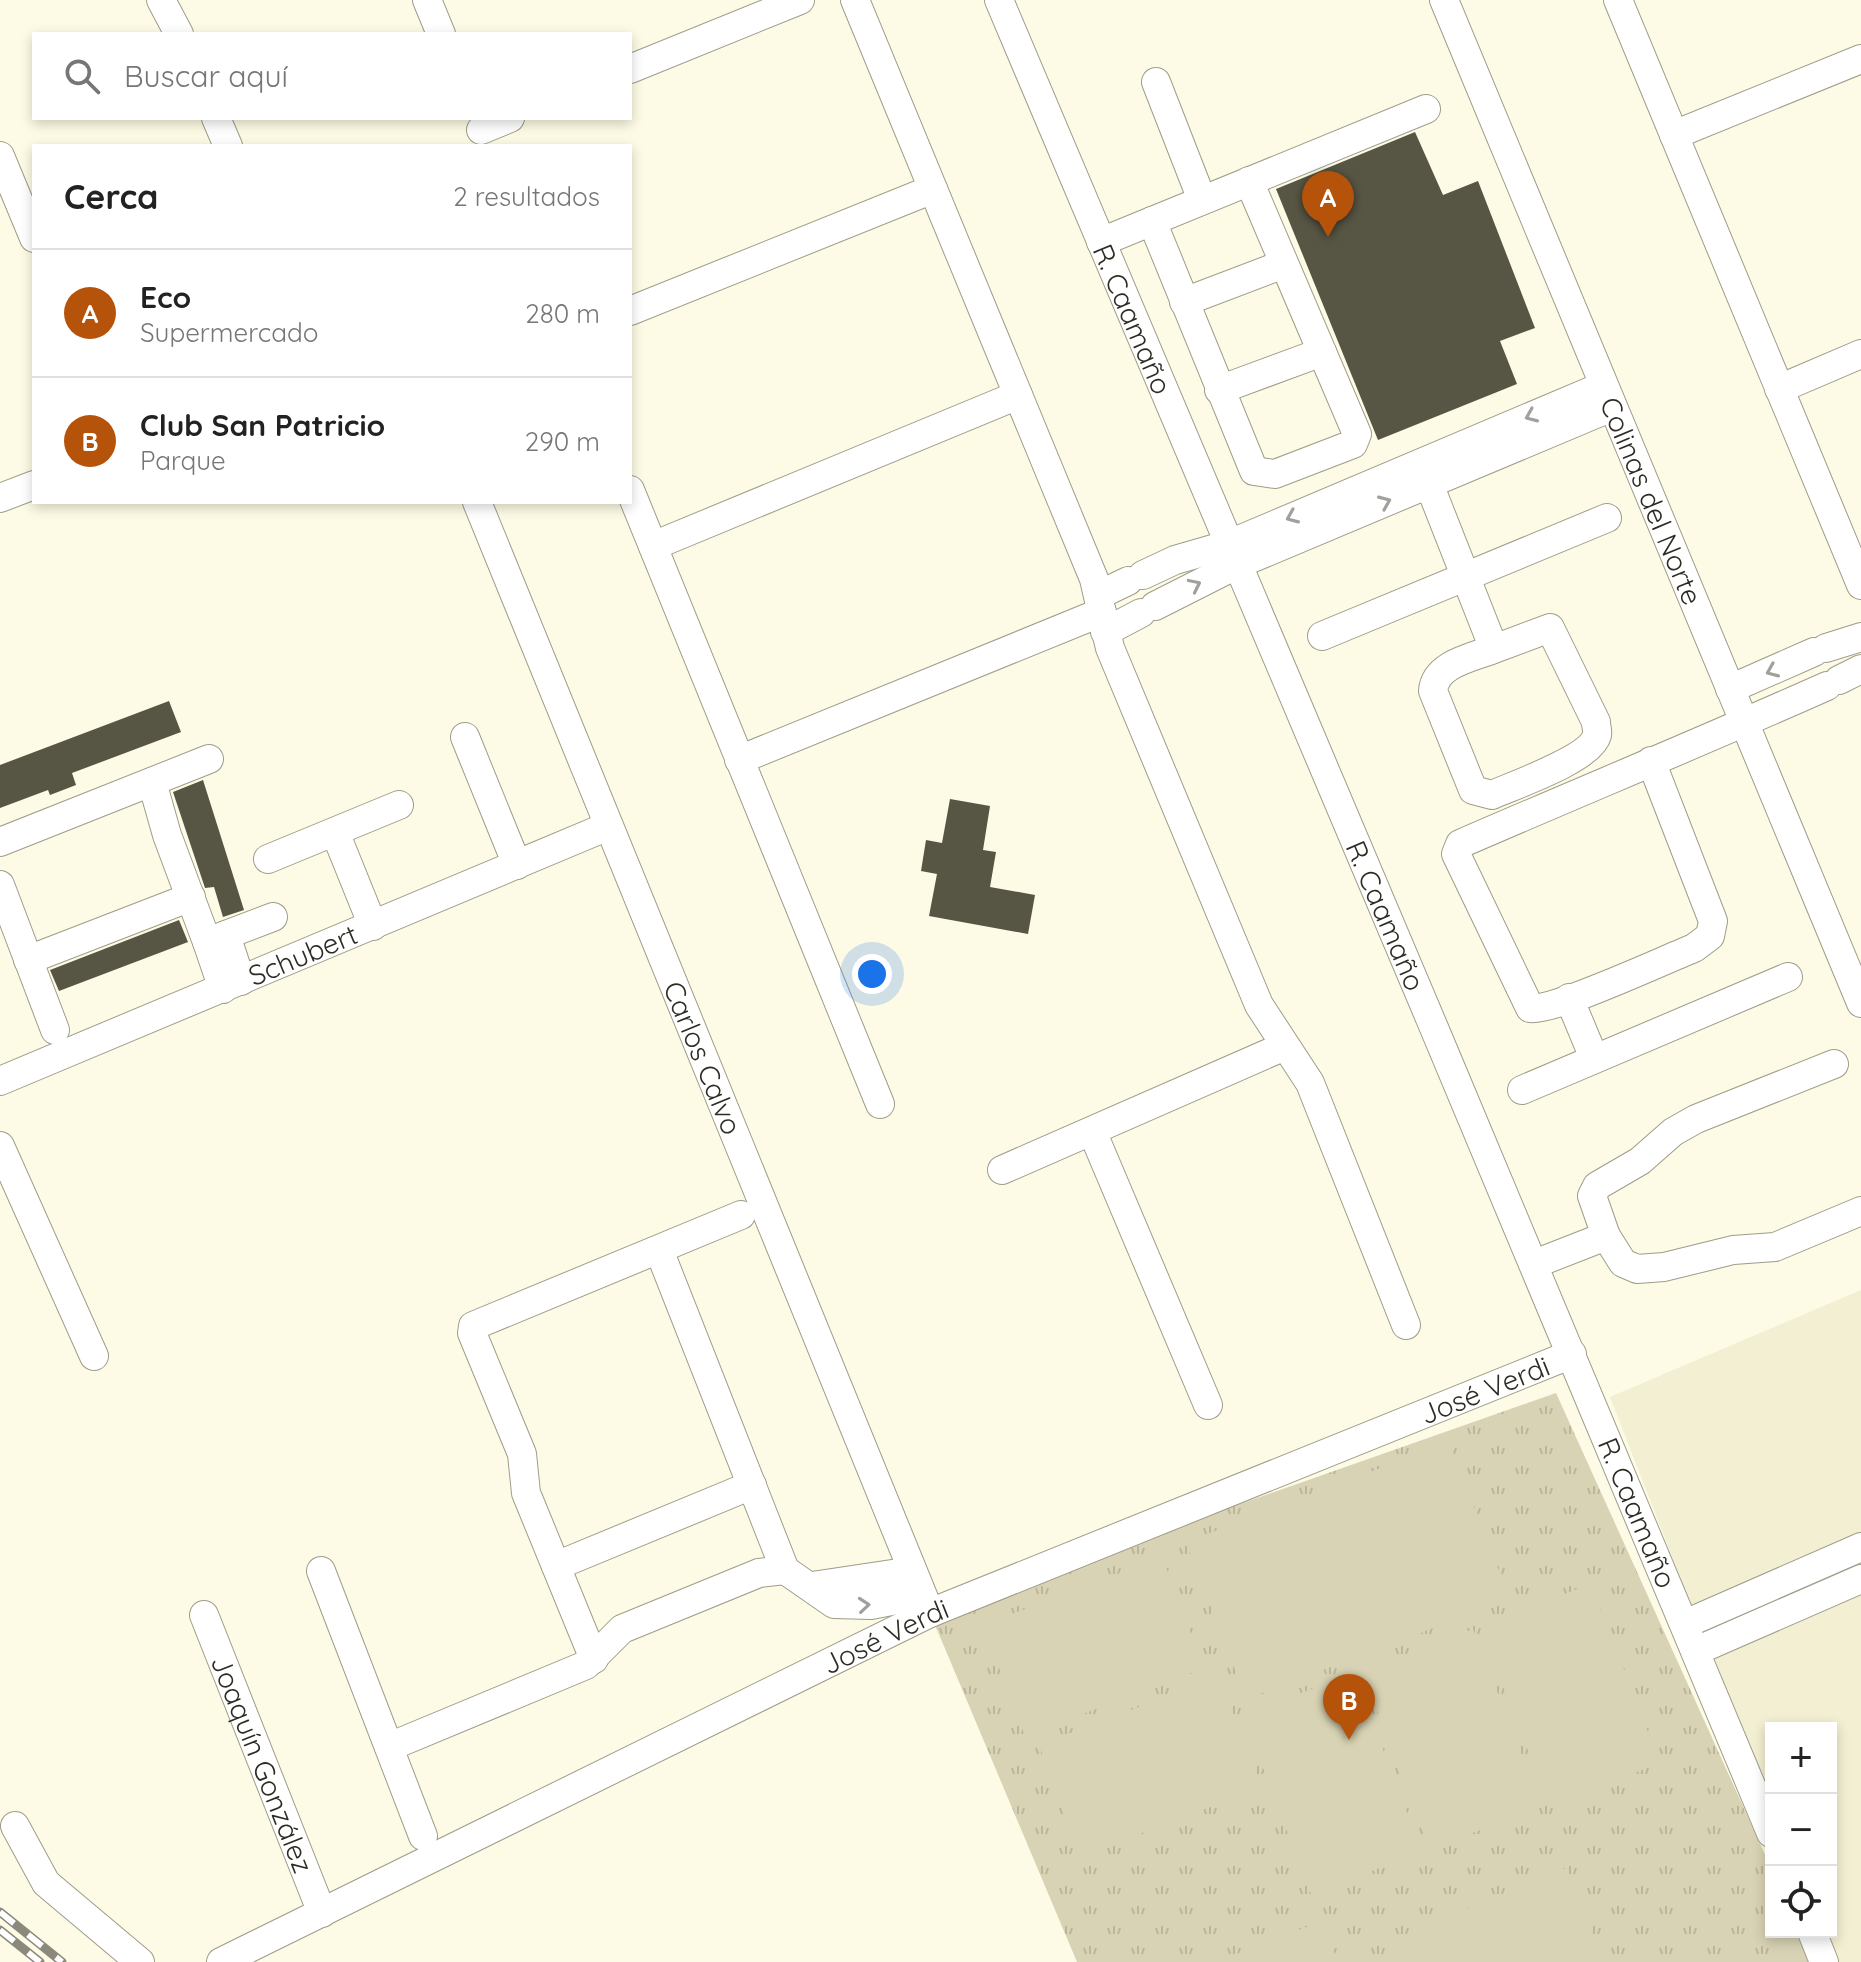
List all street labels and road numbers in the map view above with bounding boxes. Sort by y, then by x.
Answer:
street label: R. Caamaño [1086,239,1181,399]
street label: Colinas del Norte [1593,391,1711,610]
street label: R. Caamaño [1339,835,1434,996]
street label: Schubert [243,916,362,993]
street label: Carlos Calvo [657,976,750,1139]
street label: José Verdi [1414,1348,1554,1431]
street label: R. Caamaño [1591,1432,1685,1593]
street label: José Verdi [816,1590,953,1681]
street label: Joaquín González [204,1650,322,1878]

